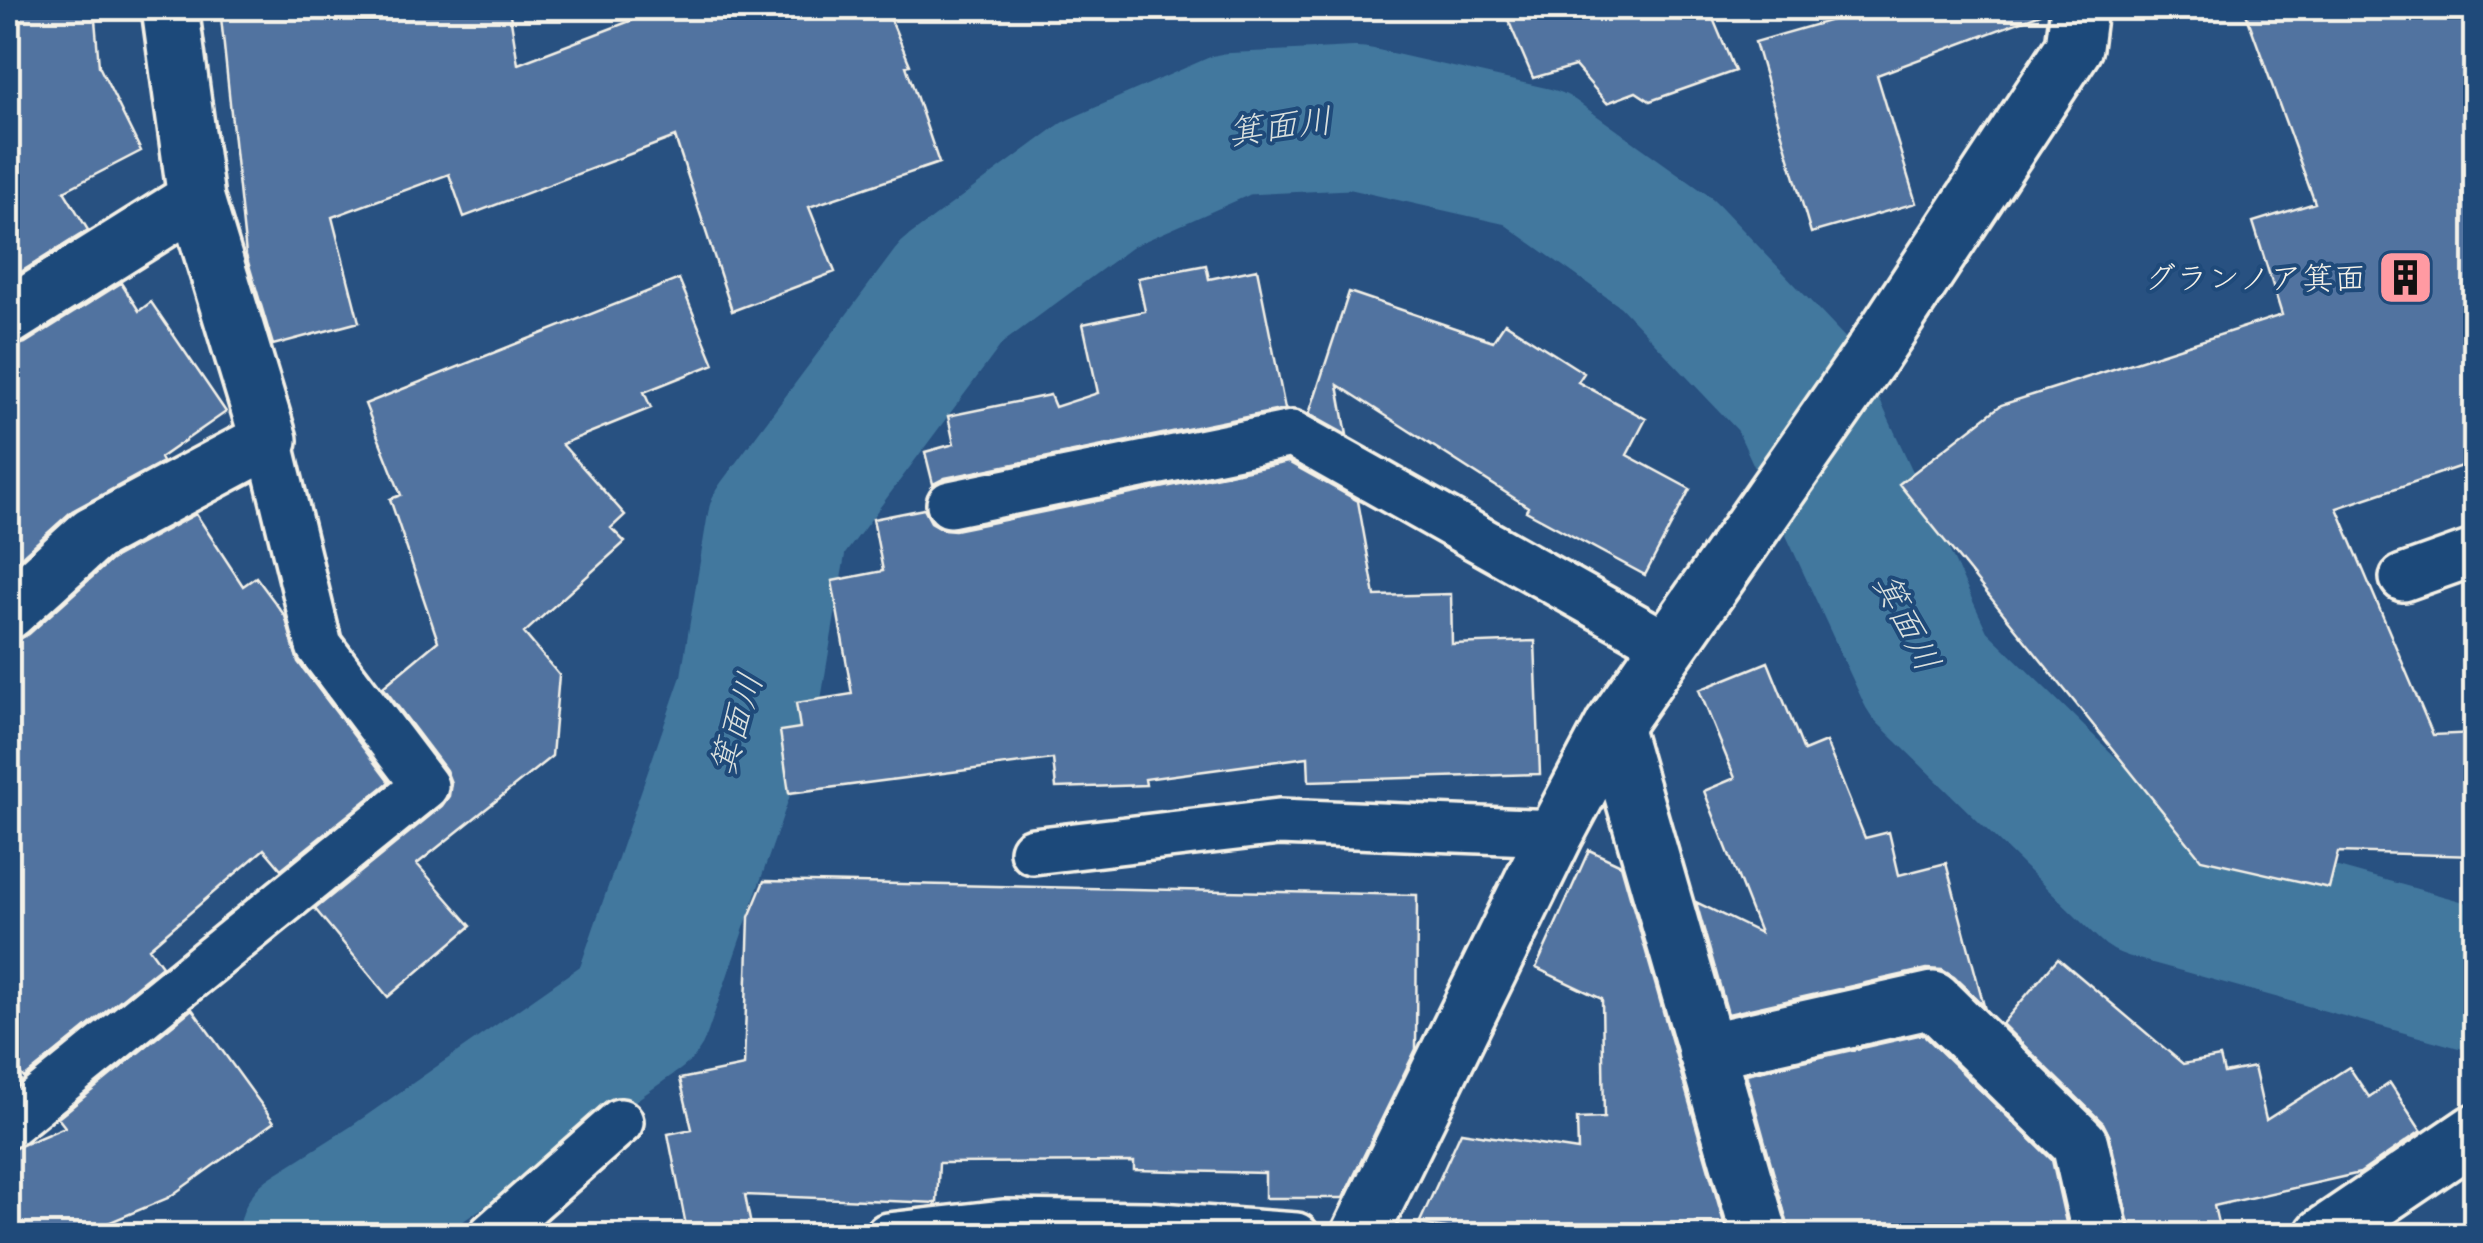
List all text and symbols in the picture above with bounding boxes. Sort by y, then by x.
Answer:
water label: 箕面川 [1225,97,1335,153]
building icon: グランノア箕面 [2375,248,2435,308]
place label: グランノア箕面 [2144,257,2366,298]
water label: 箕面川 [1864,565,1951,678]
water label: 箕面川 [699,667,771,780]

